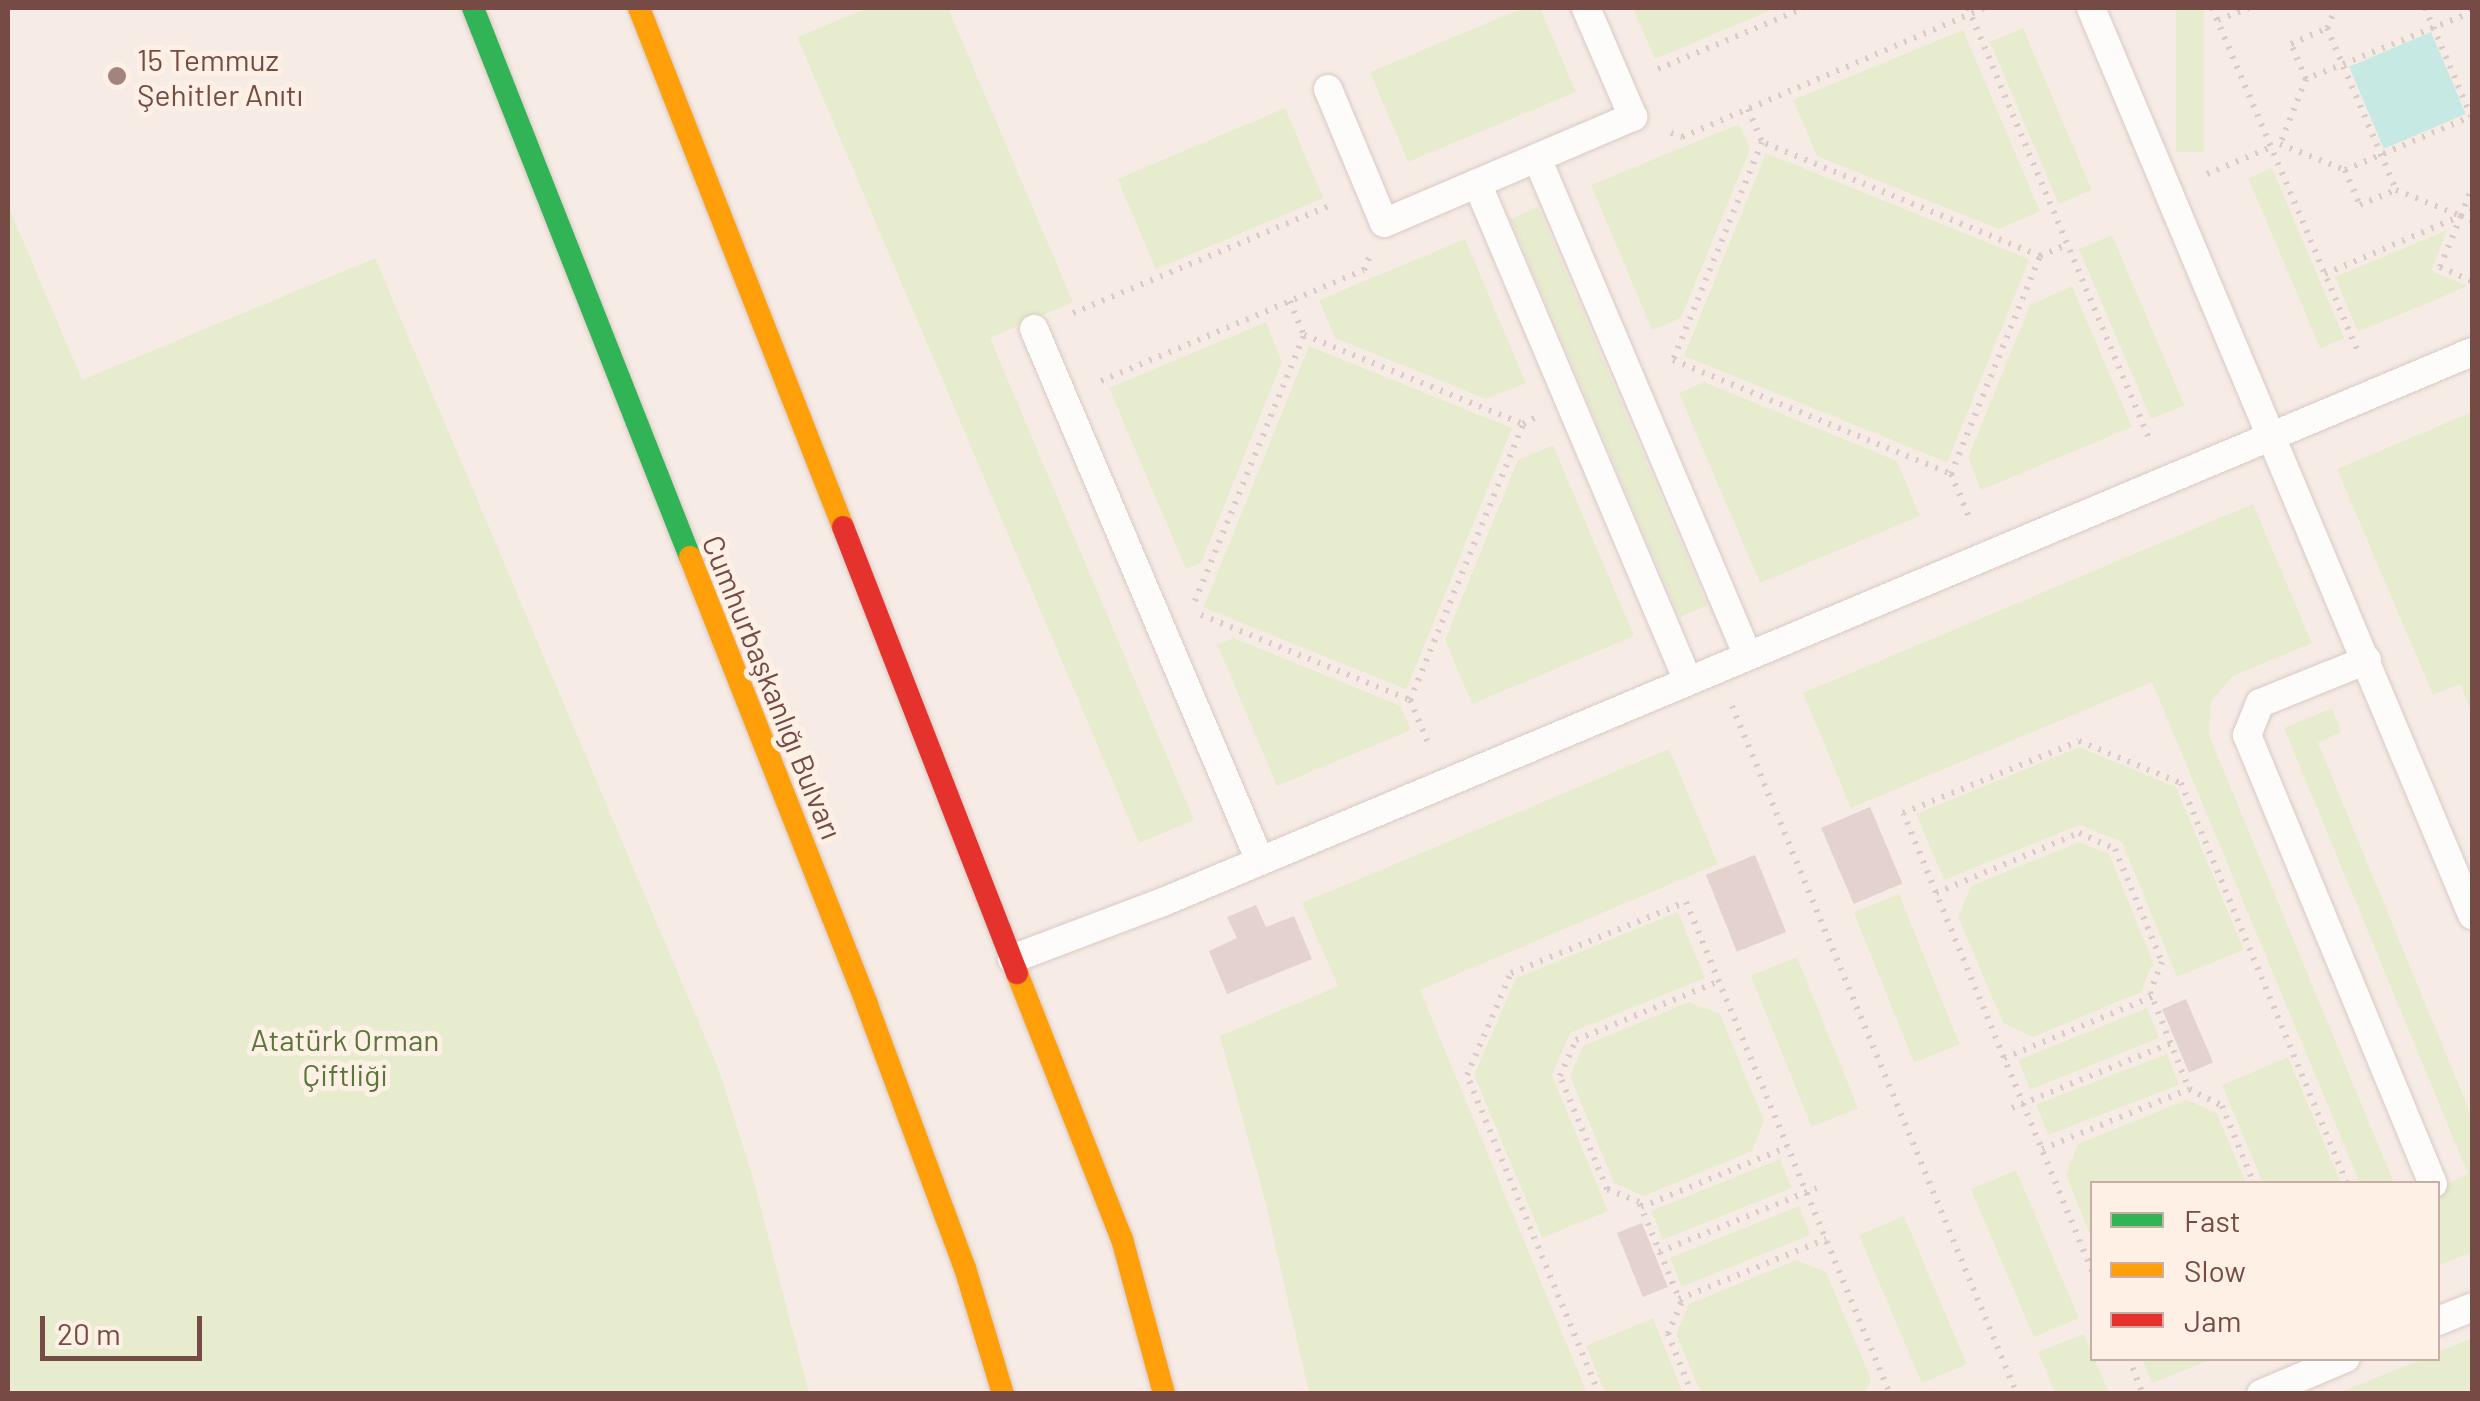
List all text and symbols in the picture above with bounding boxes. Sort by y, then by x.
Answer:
place label: 15 Temmuz Şehitler Anıtı [137,41,303,112]
marker: 15 Temmuz Şehitler Anıtı [106,65,128,87]
street label: Cumhurbaşkanlığı Bulvarı [696,530,850,844]
park label: Atatürk Orman Çiftliği [251,1021,439,1092]
legend [2090,1181,2440,1361]
text: Fast [2184,1202,2241,1238]
text: Slow [2184,1252,2246,1288]
scale bar [45,1296,208,1358]
text: Jam [2184,1302,2241,1338]
text: 20 m [57,1315,121,1351]

